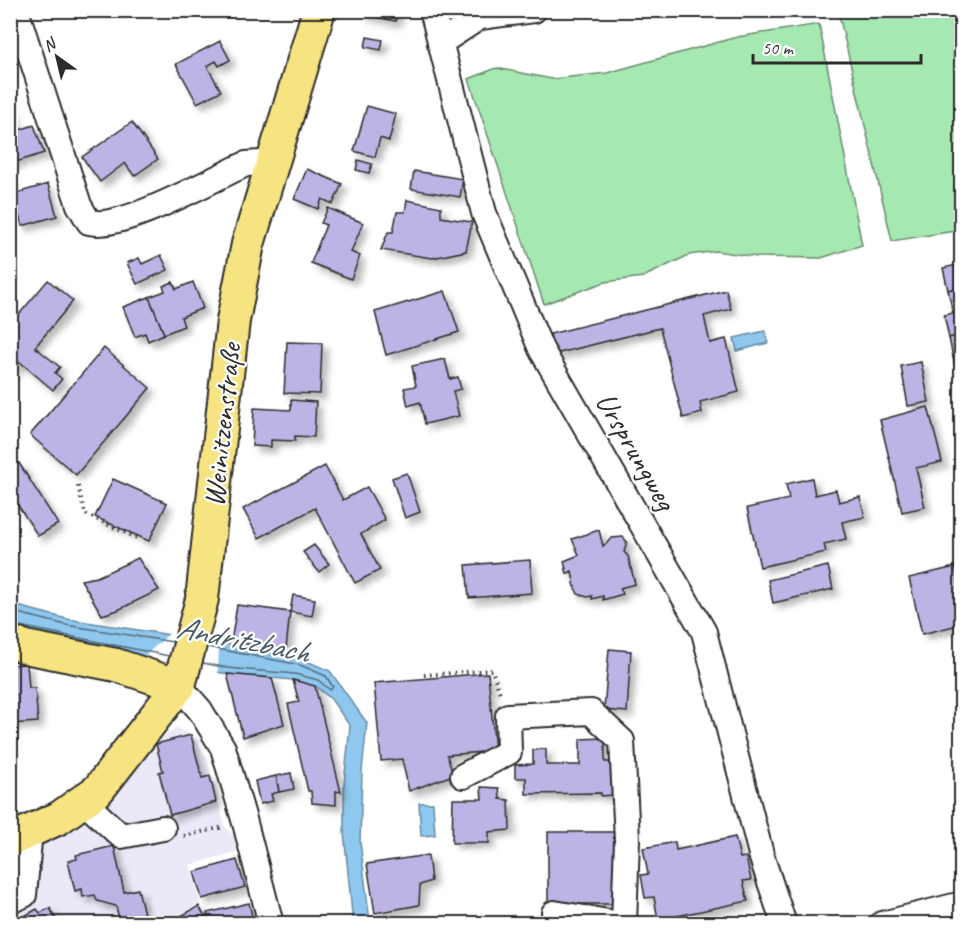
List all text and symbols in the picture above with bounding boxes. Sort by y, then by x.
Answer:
north arrow [27,27,87,87]
scale bar [753,27,921,65]
text: N [39,33,61,56]
text: 50 m [762,37,795,59]
street label: Weinitzenstraße [195,339,250,508]
street label: Ursprungweg [587,386,686,518]
water label: Andritzbach [173,607,315,673]

